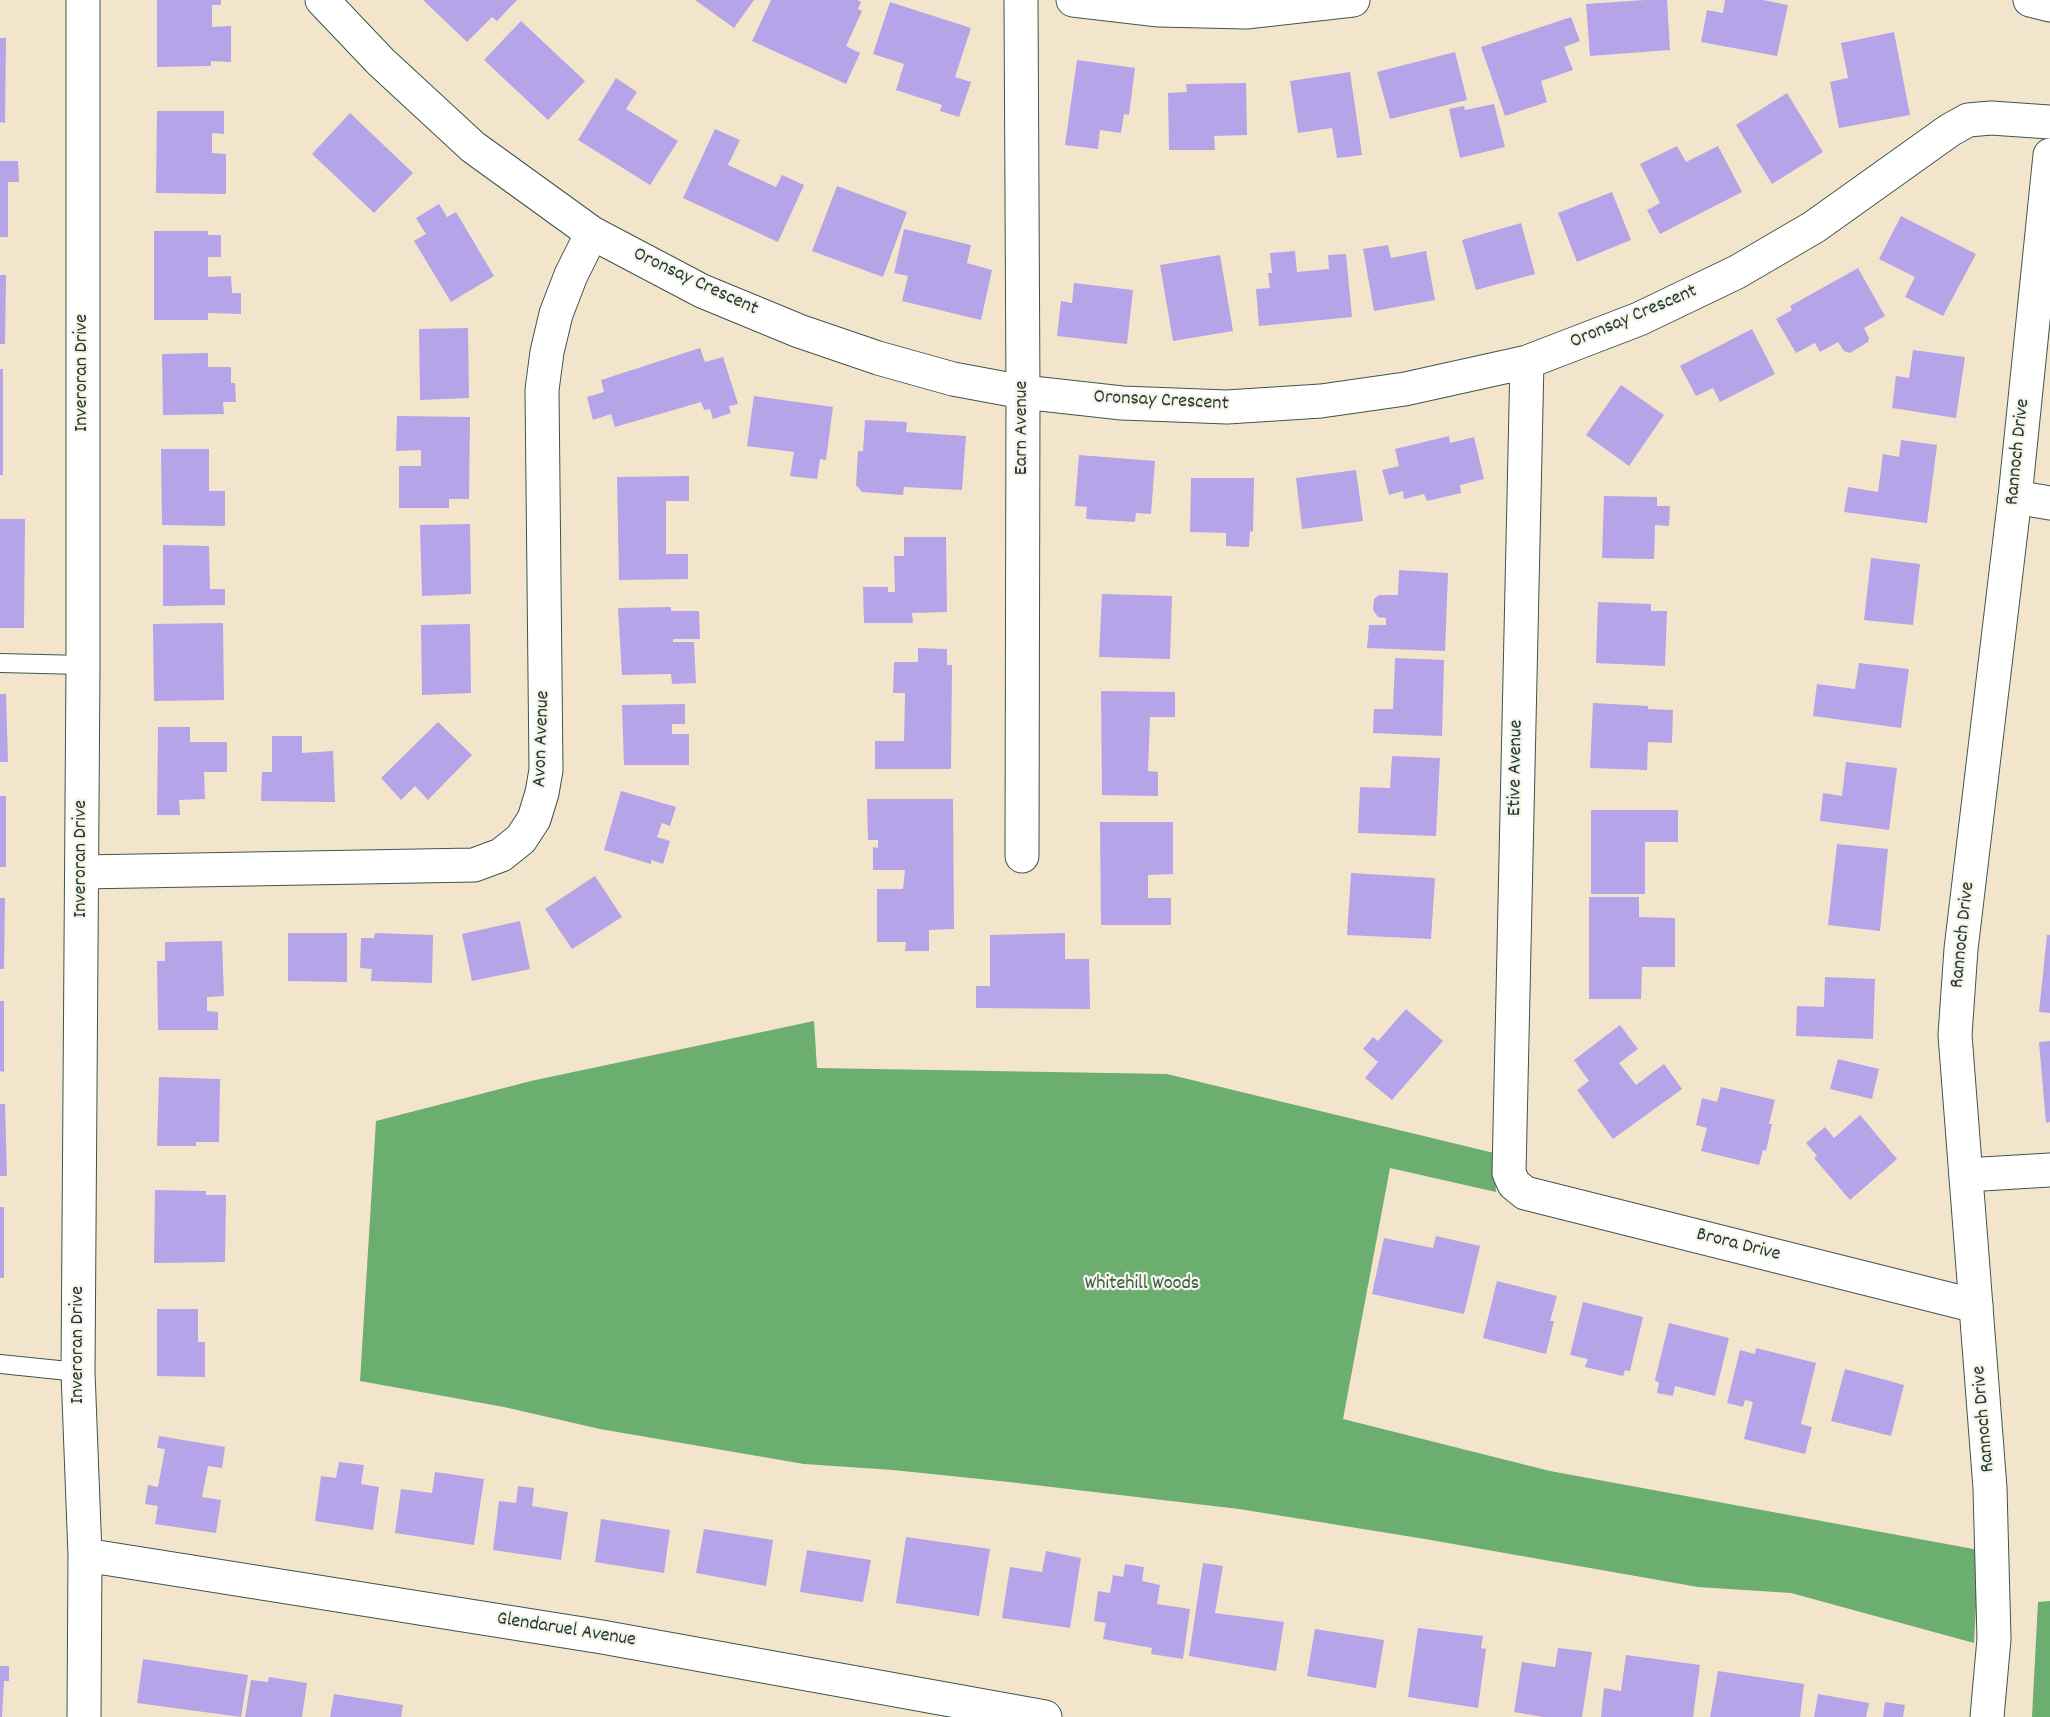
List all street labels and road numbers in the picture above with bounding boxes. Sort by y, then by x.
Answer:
street label: Oronsay Crescent [629,243,761,323]
street label: Oronsay Crescent [1567,280,1701,356]
street label: Inveroran Drive [71,314,95,432]
street label: Earn Avenue [1011,381,1035,475]
street label: Oronsay Crescent [1093,386,1229,418]
street label: Rannoch Drive [2001,398,2037,506]
street label: Avon Avenue [529,690,557,788]
street label: Etive Avenue [1504,720,1530,816]
street label: Inveroran Drive [70,800,94,918]
street label: Rannoch Drive [1946,881,1982,989]
street label: Brora Drive [1694,1224,1782,1268]
street label: Inveroran Drive [67,1286,91,1404]
street label: Rannoch Drive [1968,1365,2002,1473]
street label: Glendaruel Avenue [495,1608,637,1654]

